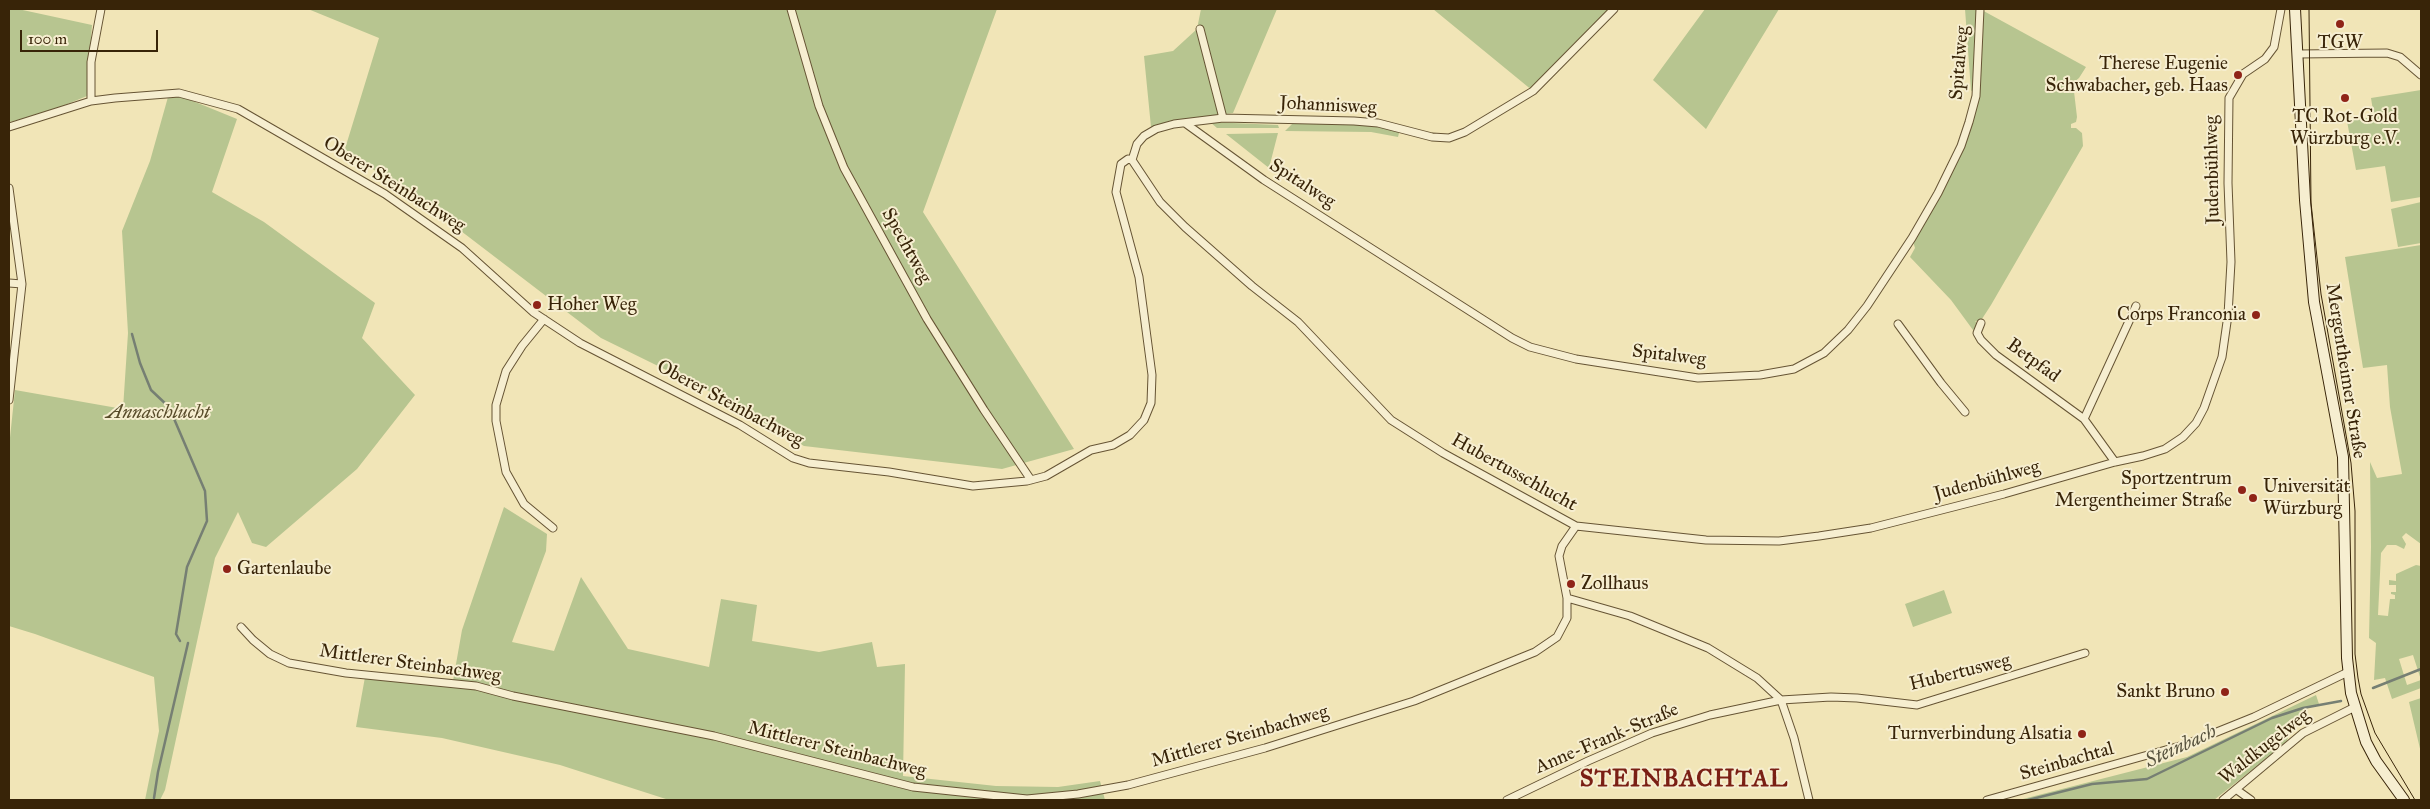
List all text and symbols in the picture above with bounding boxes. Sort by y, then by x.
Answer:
marker: TGW [2334,18,2346,30]
scale bar [22,20,160,52]
street label: Spitalweg [1945,25,1975,101]
text: 100 m [28,30,67,48]
place label: TGW [2318,32,2362,54]
place label: Therese Eugenie Schwabacher, geb. Haas [2045,53,2228,97]
marker: Therese Eugenie Schwabacher, geb. Haas [2232,69,2244,81]
street label: Johannisweg [1279,92,1377,120]
marker: TC Rot-Gold Würzburg e.V. [2339,92,2351,104]
place label: TC Rot-Gold Würzburg e.V. [2290,106,2400,150]
street label: Judenbühlweg [2201,115,2225,225]
street label: Oberer Steinbachweg [319,132,469,238]
street label: Spitalweg [1265,154,1339,214]
street label: Spechtweg [876,204,936,288]
street label: Mergentheimer Straße [2320,282,2370,460]
place label: Hoher Weg [547,294,636,316]
marker: Hoher Weg [531,299,543,311]
place label: Corps Franconia [2117,304,2246,326]
marker: Corps Franconia [2250,309,2262,321]
street label: Betpfad [2002,334,2064,388]
street label: Spitalweg [1631,340,1707,372]
street label: Oberer Steinbachweg [653,356,807,452]
park label: Annaschlucht [106,402,210,424]
street label: Hubertusschlucht [1447,429,1581,517]
street label: Judenbühlweg [1931,456,2043,506]
place label: Sportzentrum Mergentheimer Straße [2055,468,2232,512]
place label: Universität Würzburg [2263,476,2350,520]
marker: Sportzentrum Mergentheimer Straße [2236,484,2248,496]
marker: Universität Würzburg [2247,492,2259,504]
place label: Gartenlaube [237,558,331,580]
marker: Gartenlaube [221,563,233,575]
place label: Zollhaus [1581,573,1648,595]
marker: Zollhaus [1565,578,1577,590]
street label: Mittlerer Steinbachweg [318,640,502,688]
street label: Hubertusweg [1907,649,2013,697]
place label: Sankt Bruno [2116,681,2215,703]
marker: Sankt Bruno [2219,686,2231,698]
street label: Anne-Frank-Straße [1532,698,1682,780]
street label: Mittlerer Steinbachweg [1149,701,1331,773]
street label: Waldkugelweg [2215,704,2315,790]
street label: Mittlerer Steinbachweg [745,717,929,783]
water label: Steinbach [2142,720,2220,774]
place label: Turnverbindung Alsatia [1888,723,2072,745]
marker: Turnverbindung Alsatia [2076,728,2088,740]
street label: Steinbachtal [2017,738,2117,786]
district label: STEINBACHTAL [1578,766,1790,794]

